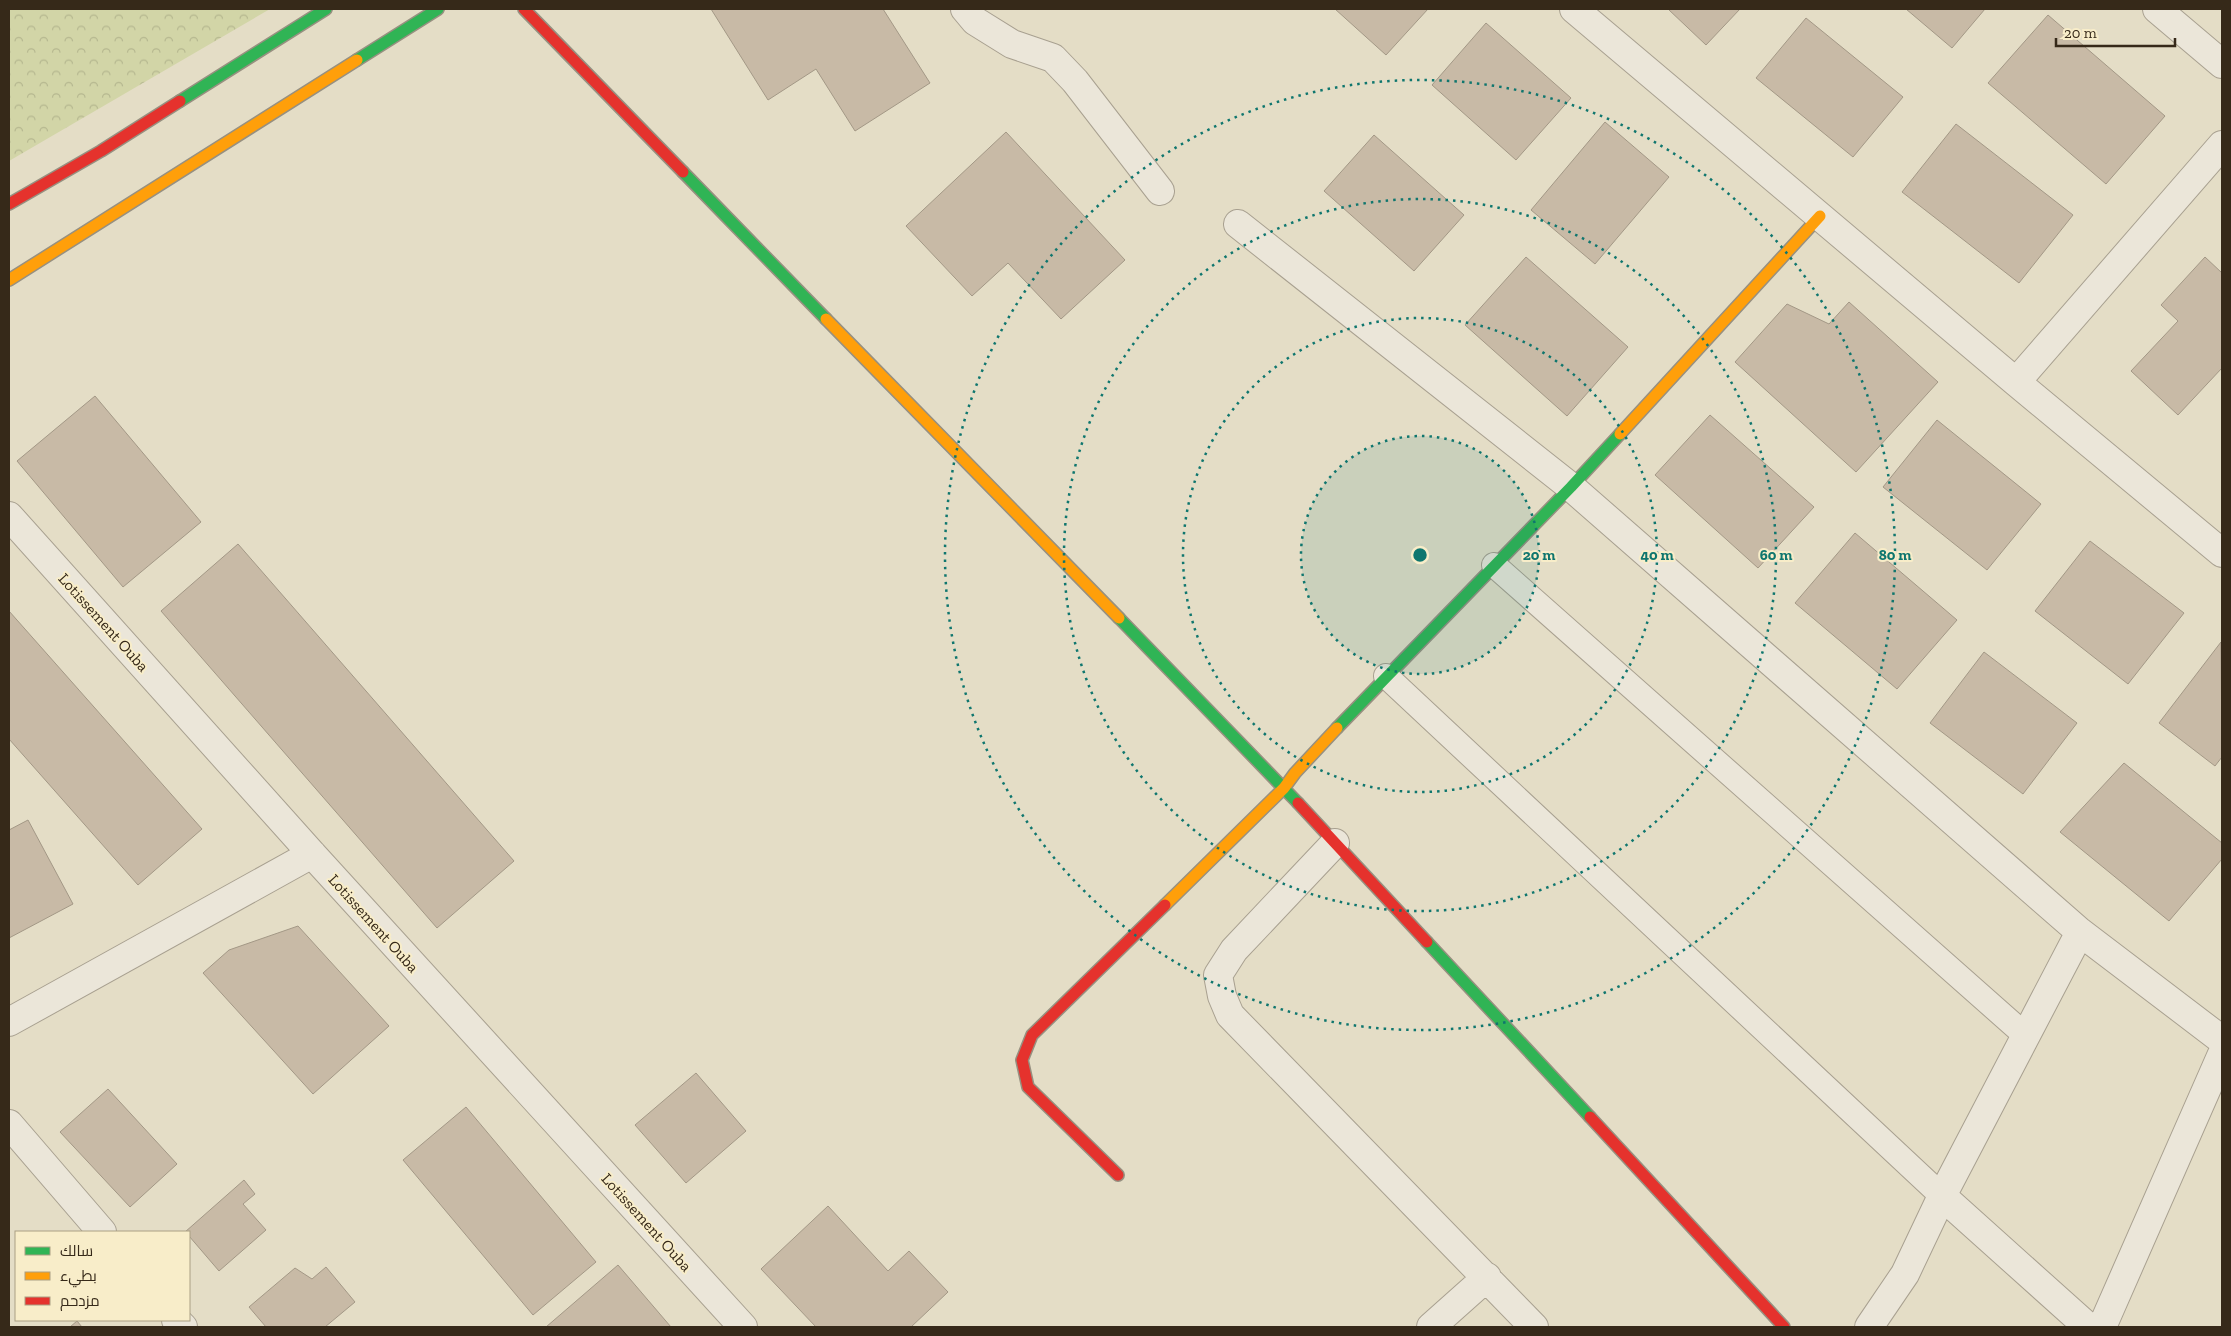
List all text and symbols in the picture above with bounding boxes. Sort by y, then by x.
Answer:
scale bar [2056,15,2175,47]
text: 20 m [2064,24,2097,42]
centre of rings [1411,546,1429,564]
text: 20 m [1523,546,1555,564]
text: 40 m [1640,546,1674,564]
text: 60 m [1760,546,1792,564]
text: 80 m [1879,546,1911,564]
street label: Lotissement Ouba [54,569,153,676]
street label: Lotissement Ouba [324,870,423,977]
street label: Lotissement Ouba [597,1169,696,1276]
legend [15,1231,190,1321]
text: سالك [60,1242,93,1260]
text: بطيء [60,1267,97,1288]
text: مزدحم [60,1292,100,1311]

